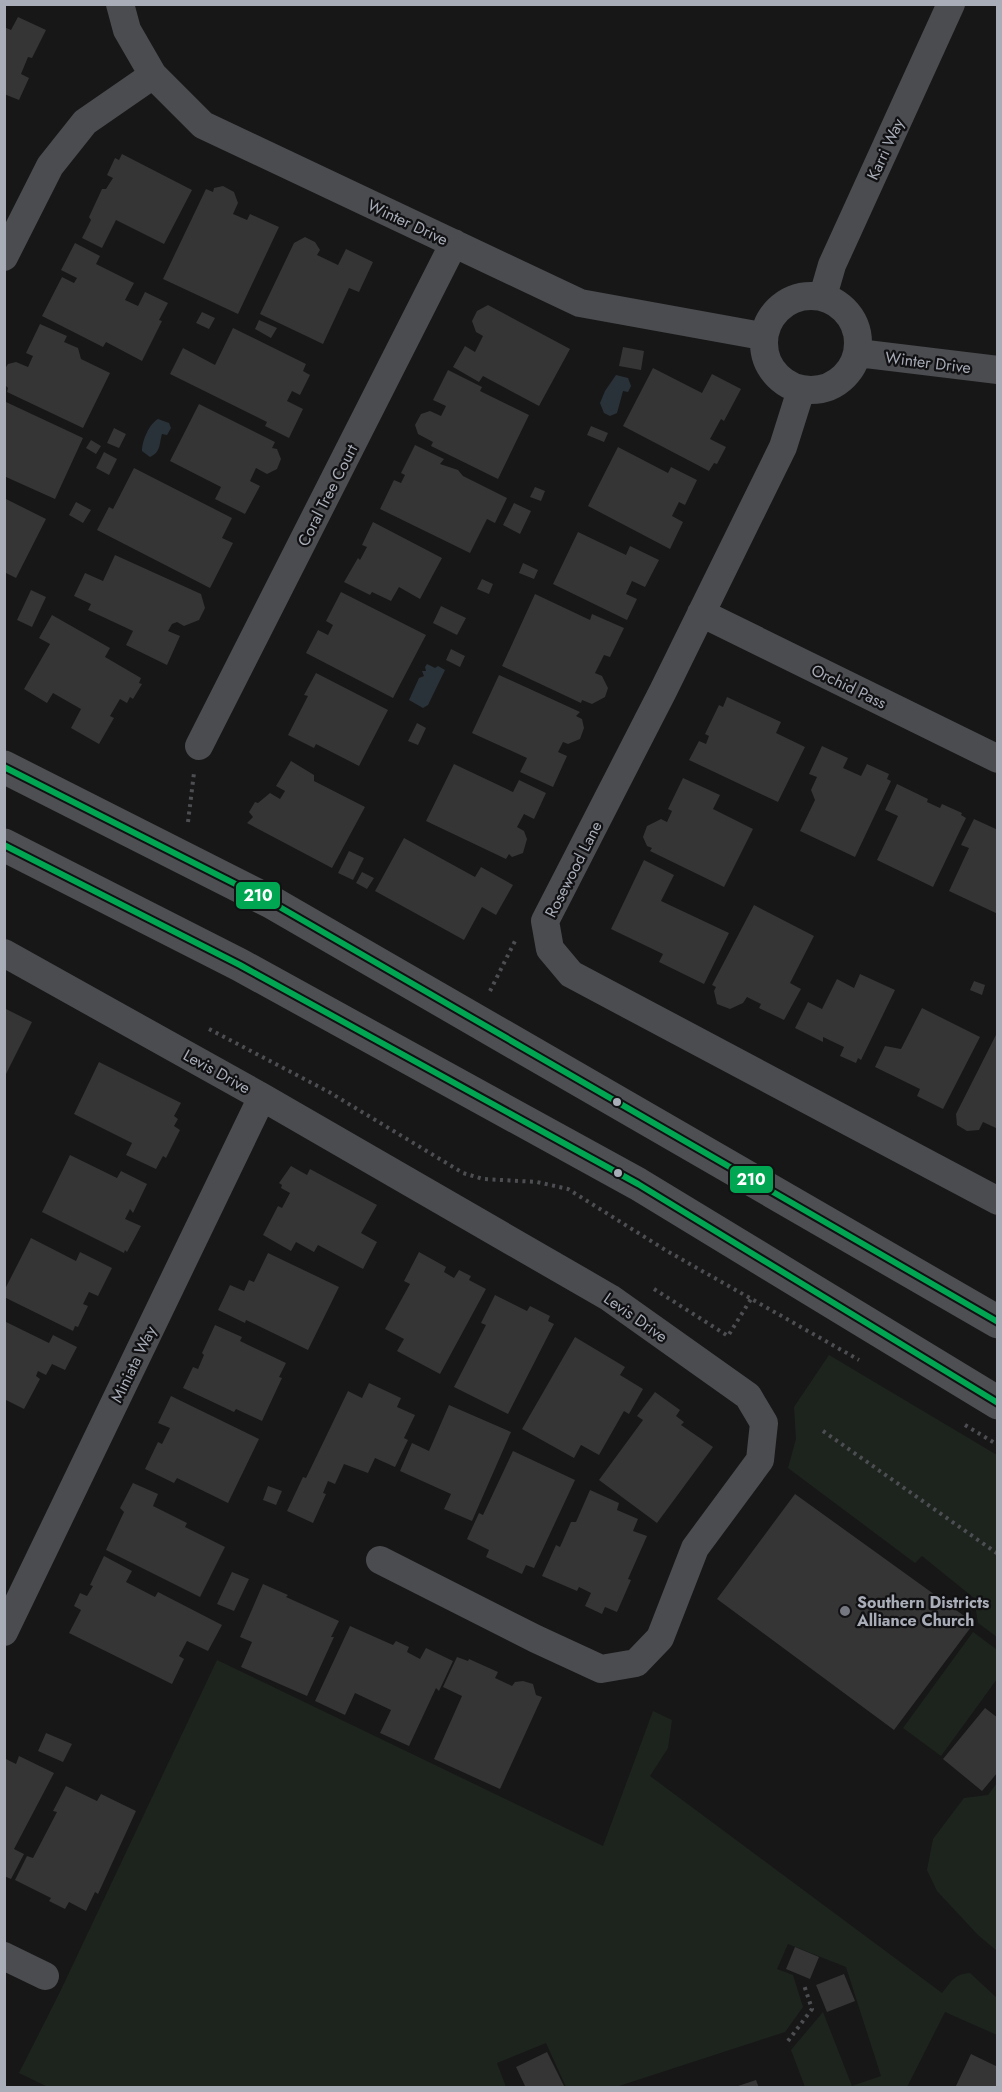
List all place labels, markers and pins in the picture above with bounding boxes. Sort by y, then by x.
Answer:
unlabelled marker [611,1096,623,1108]
unlabelled marker [612,1167,624,1179]
place label: Southern Districts Alliance Church [856,1591,989,1632]
marker: Southern Districts Alliance Church [838,1604,852,1618]

